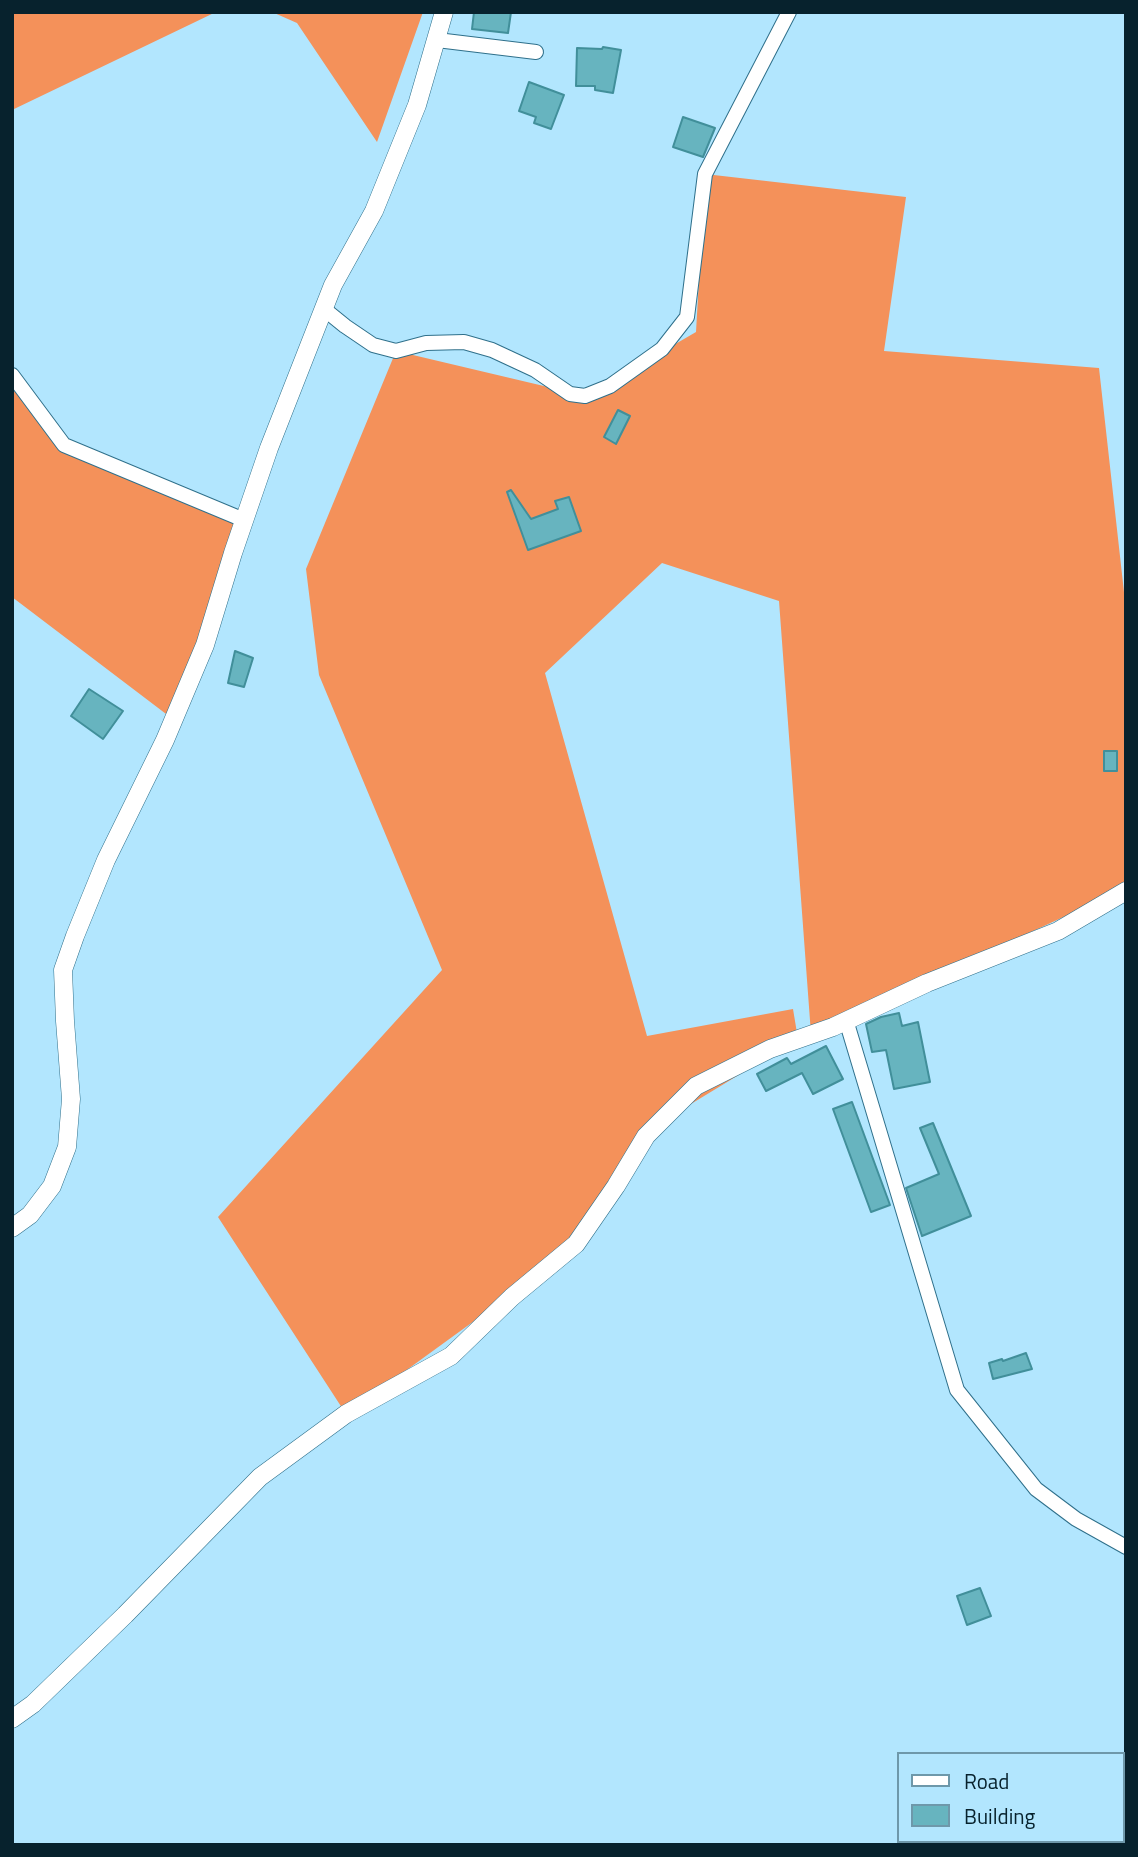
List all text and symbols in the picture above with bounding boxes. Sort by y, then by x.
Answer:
legend [897,1752,1124,1843]
text: Road [964,1765,1009,1797]
text: Building [964,1800,1035,1832]

